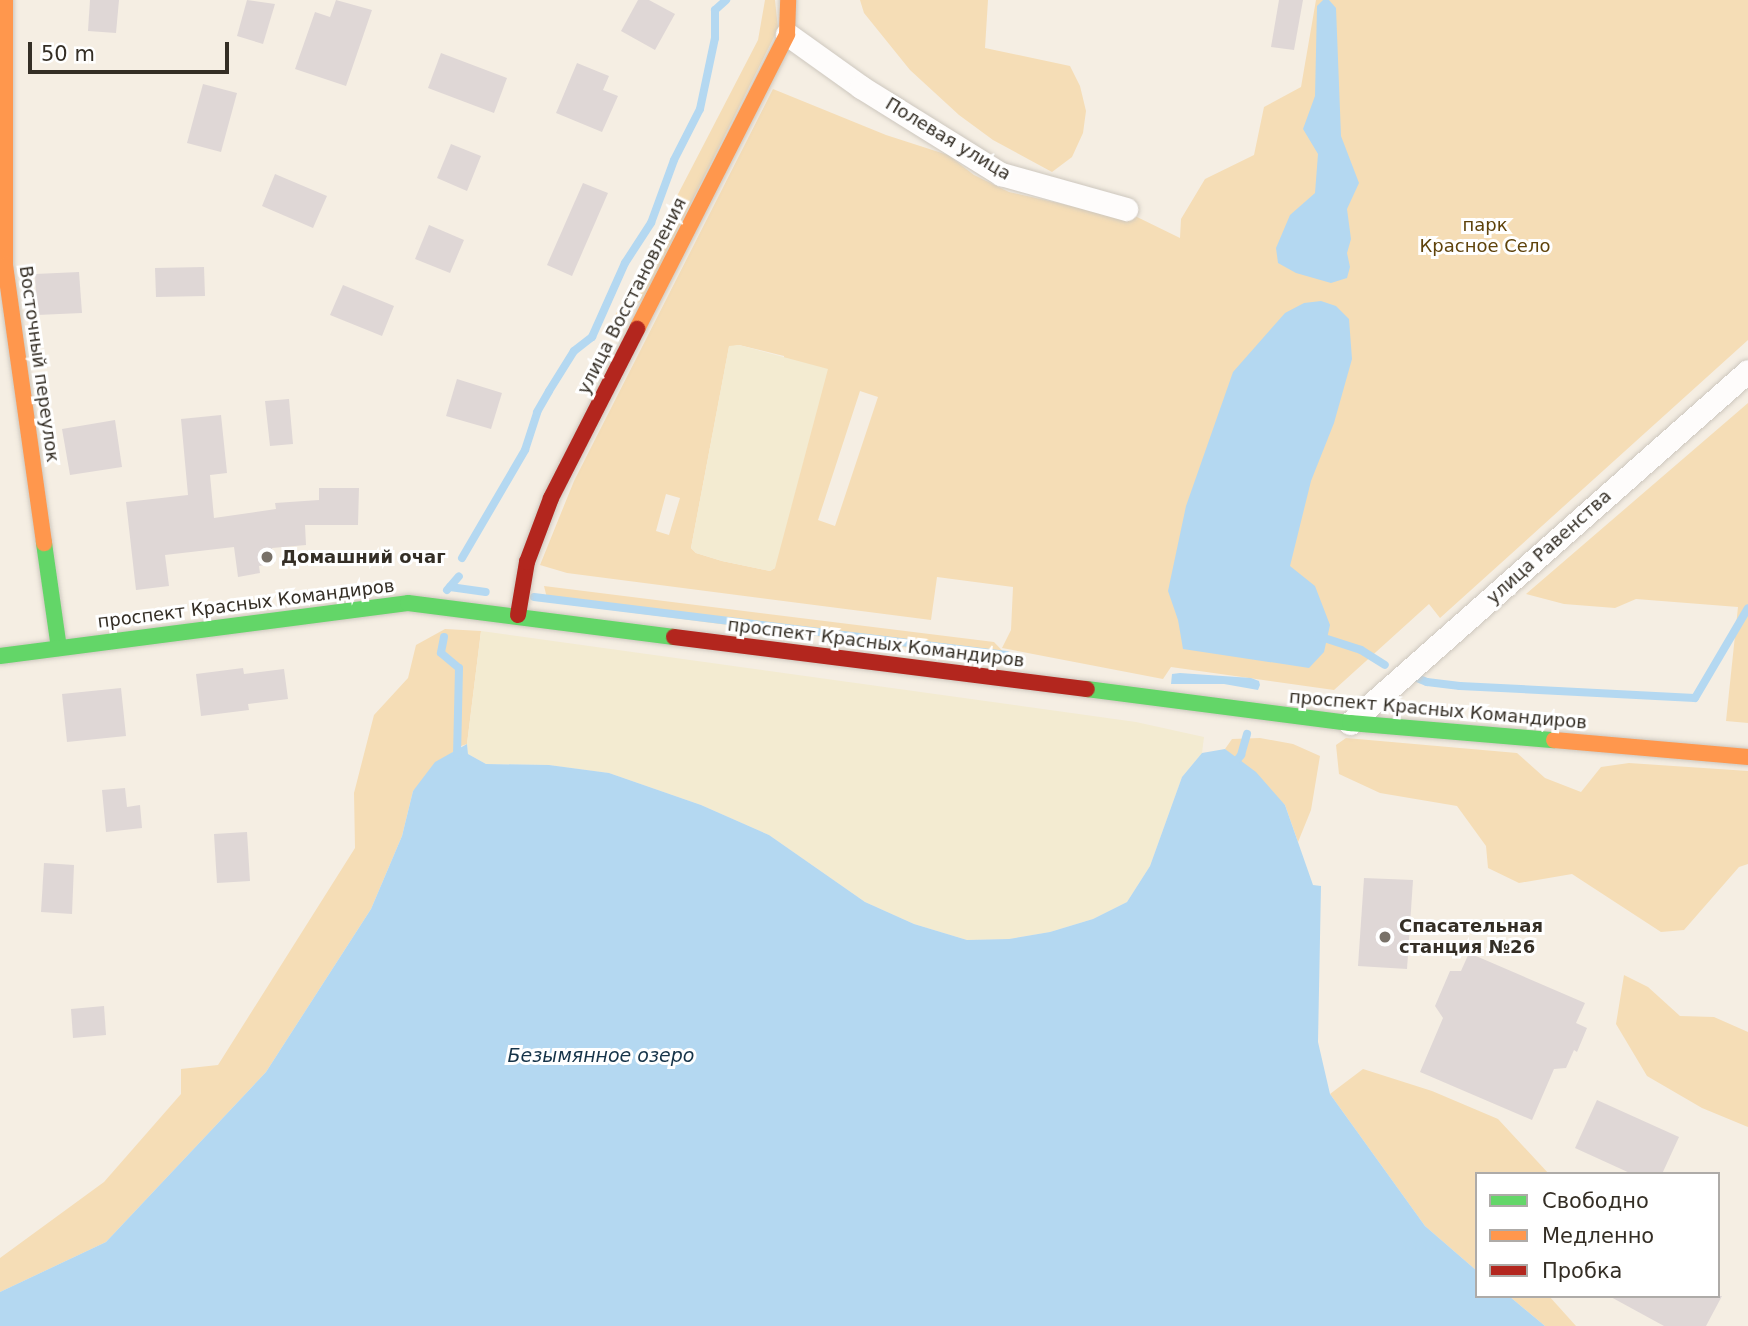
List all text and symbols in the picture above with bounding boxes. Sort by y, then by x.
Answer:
scale bar [32,28,233,72]
text: 50 m [41,42,95,66]
street label: Полевая улица [881,93,1015,185]
street label: улица Восстановления [573,194,691,398]
park label: парк Красное Село [1420,215,1550,258]
street label: Восточный переулок [15,264,63,464]
street label: улица Равенства [1482,485,1616,609]
place label: Домашний очаг [281,546,446,568]
marker: Домашний очаг [259,549,275,565]
street label: проспект Красных Командиров [96,575,396,633]
street label: проспект Красных Командиров [726,614,1026,672]
street label: проспект Красных Командиров [1288,686,1588,734]
place label: Спасательная станция №26 [1399,916,1543,958]
marker: Спасательная станция №26 [1377,929,1393,945]
water label: Безымянное озеро [508,1045,694,1067]
legend [1475,1172,1720,1298]
text: Свободно [1542,1189,1649,1213]
text: Медленно [1542,1224,1654,1248]
text: Пробка [1542,1259,1622,1283]

